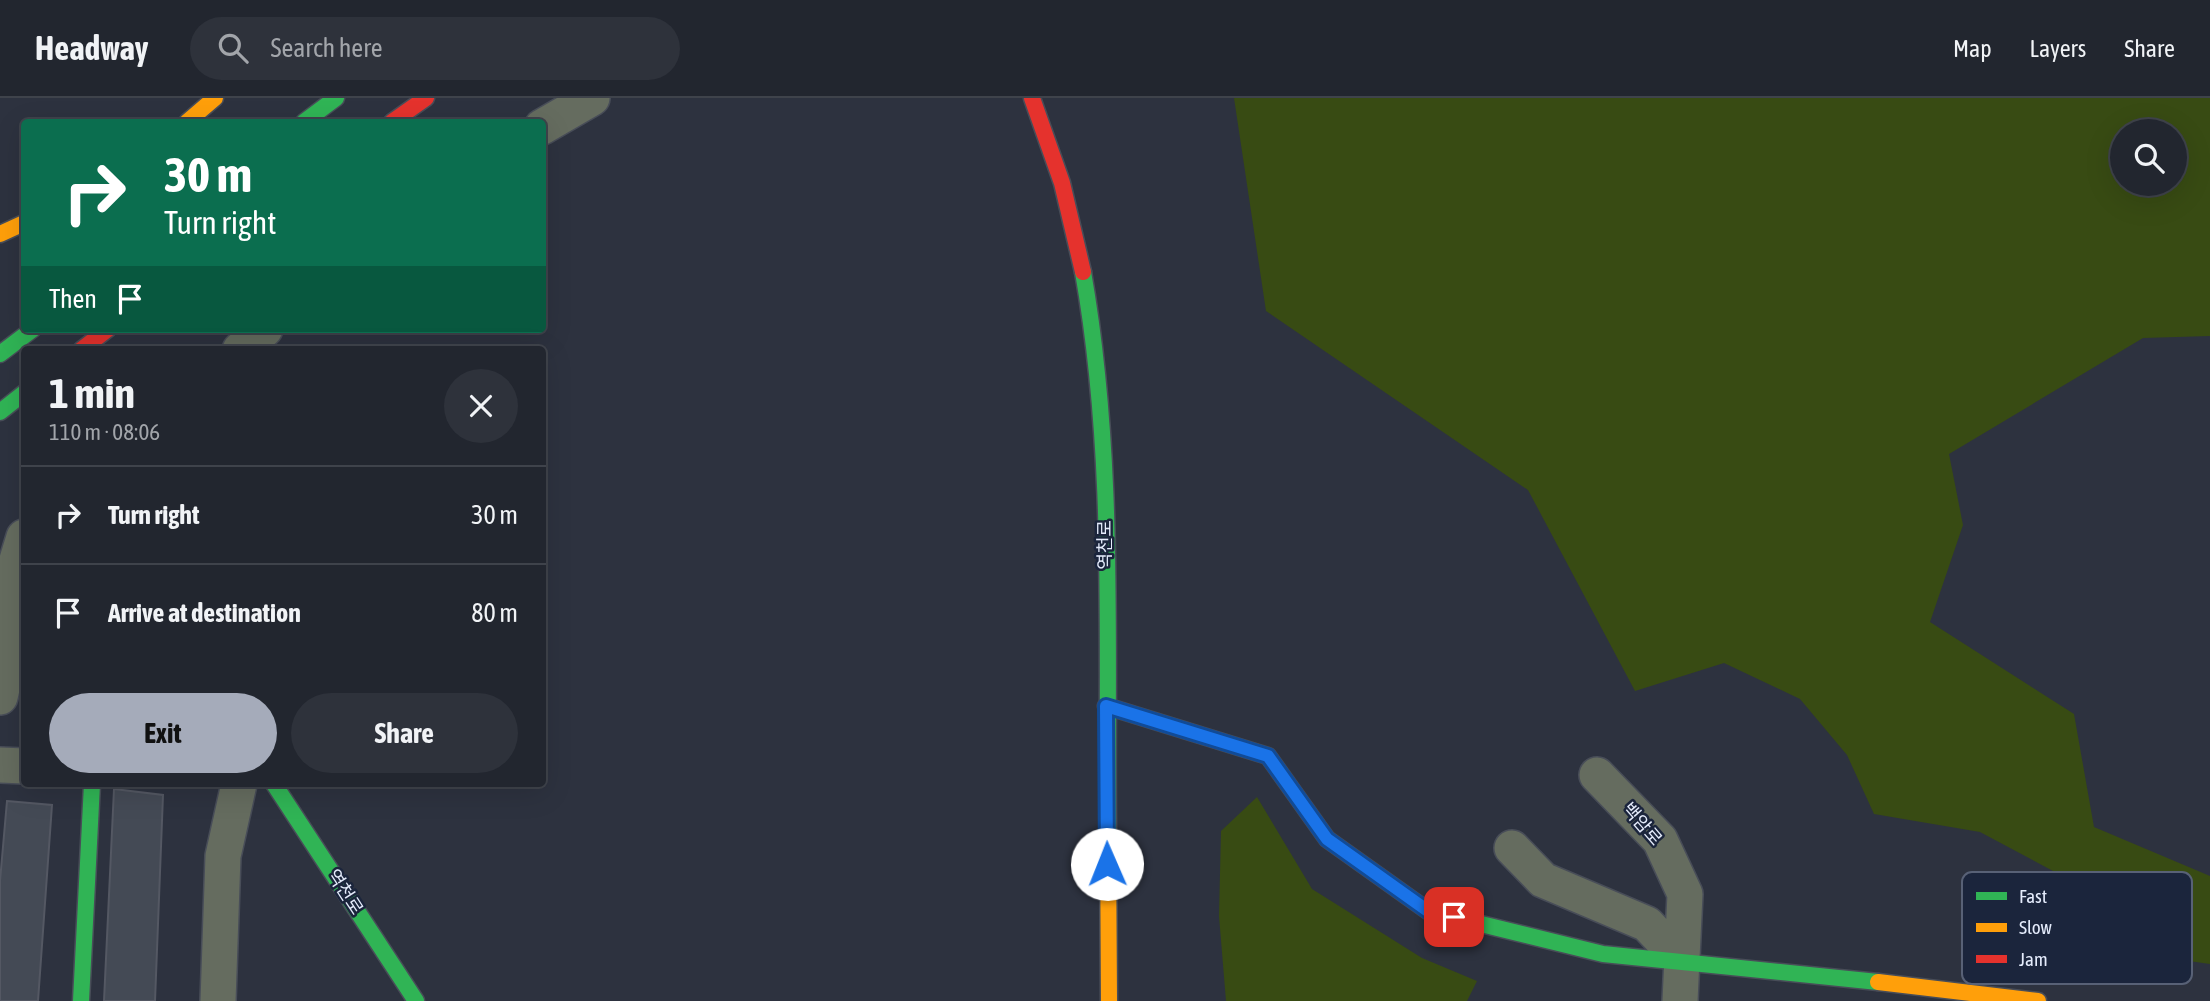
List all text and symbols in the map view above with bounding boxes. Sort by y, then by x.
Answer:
search box [190,17,680,80]
text: Headway [35,29,148,67]
icon: search [214,29,252,67]
text: Search here [270,33,383,63]
text: Map [1953,35,1992,62]
text: Layers [2030,35,2086,62]
text: Share [2124,35,2175,62]
map controls [2110,119,2187,196]
button: search [2110,119,2187,196]
text: 30 m [164,146,252,202]
icon: right [49,147,140,238]
text: Turn right [164,204,277,241]
icon: arrive [111,280,149,318]
text: Then [49,284,97,314]
text: 1 min [49,369,135,417]
button: close [444,369,518,443]
text: 110 m · 08:06 [49,419,160,445]
icon: right [49,496,87,534]
text: Turn right [108,500,199,530]
text: 30 m [471,500,518,530]
street label: 역천로 [1094,520,1115,570]
icon: arrive [49,594,87,632]
text: Arrive at destination [108,598,301,628]
text: 80 m [471,598,518,628]
button: Exit [49,693,277,773]
button: Share [291,693,518,773]
street label: 백암로 [1618,798,1667,849]
position arrow [1070,827,1144,901]
street label: 역천로 [323,865,368,918]
legend [1962,872,2192,984]
text: Fast [2019,885,2047,907]
pin [1424,887,1484,947]
icon: arrive [1435,898,1473,936]
text: Slow [2019,916,2053,938]
text: Jam [2019,948,2048,970]

